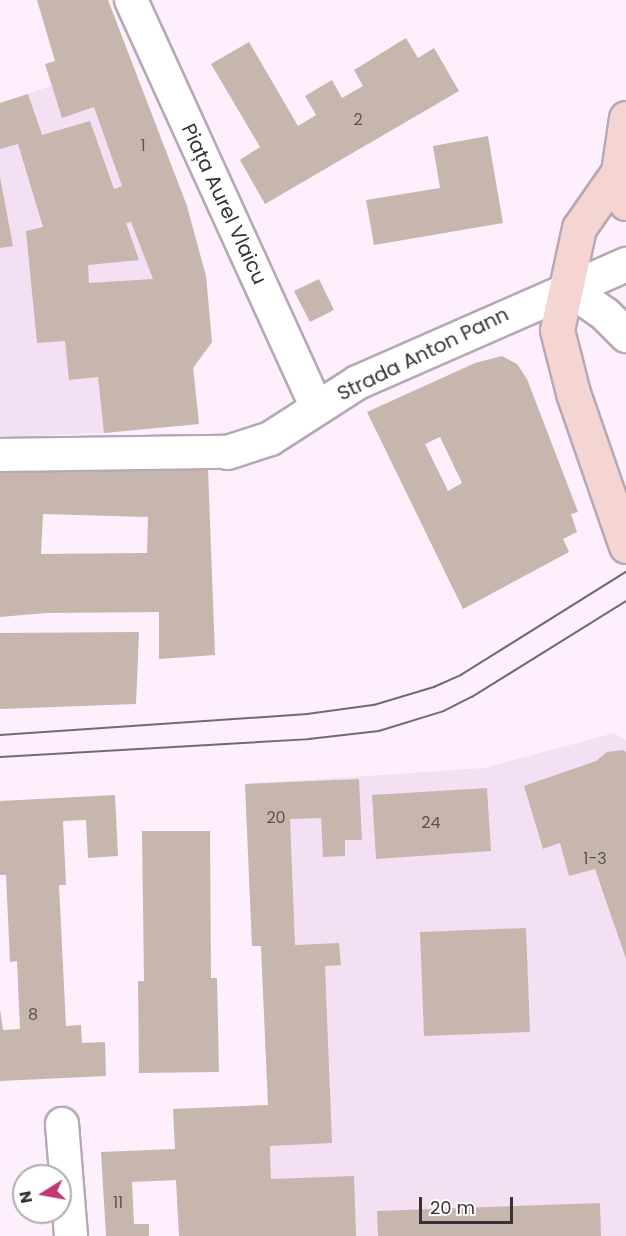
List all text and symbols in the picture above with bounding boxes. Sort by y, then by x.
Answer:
house number: 2 [353,110,363,130]
street label: Piața Aurel Vlaicu [176,120,272,288]
house number: 1 [140,136,146,156]
street label: Strada Anton Pann [333,302,513,406]
house number: 20 [266,808,286,828]
house number: 24 [421,813,441,833]
house number: 1-3 [583,849,607,869]
house number: 8 [28,1005,38,1025]
north arrow [12,1164,72,1224]
scale bar [422,1185,516,1223]
text: N [13,1189,38,1205]
house number: 11 [113,1193,123,1213]
text: 20 m [430,1195,475,1220]

